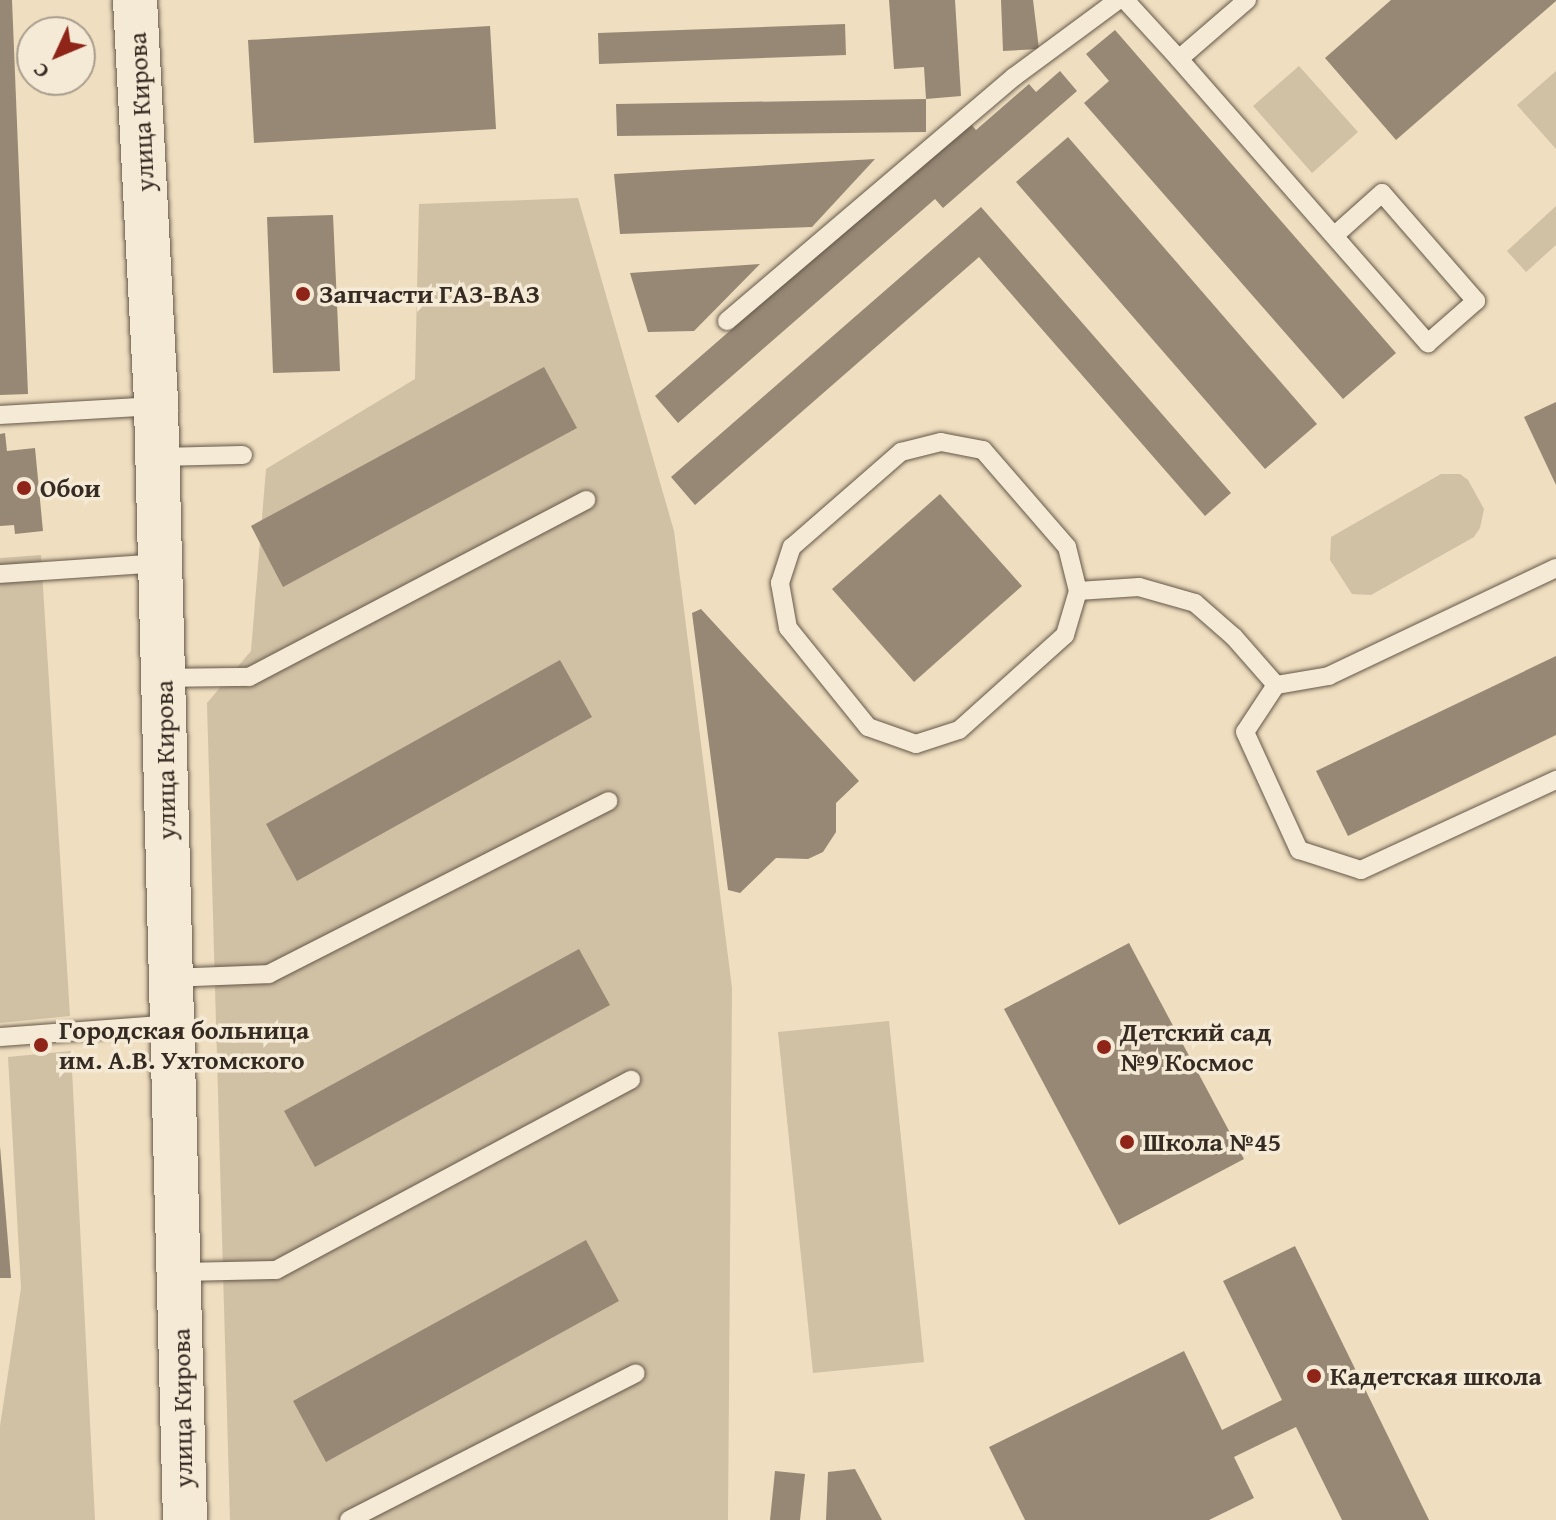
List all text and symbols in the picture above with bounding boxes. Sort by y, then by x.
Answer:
north arrow [16,16,96,96]
street label: улица Кирова [121,31,161,193]
text: С [24,56,56,87]
place label: Запчасти ГАЗ-ВАЗ [319,278,540,310]
marker: Запчасти ГАЗ-ВАЗ [294,285,312,303]
place label: Обои [40,472,101,504]
marker: Обои [15,479,33,497]
street label: улица Кирова [148,680,182,840]
place label: Городская больница им. А.В. Ухтомского [59,1014,309,1076]
place label: Детский сад №9 Космос [1120,1016,1271,1078]
marker: Городская больница им. А.В. Ухтомского [30,1034,52,1056]
marker: Детский сад №9 Космос [1095,1038,1113,1056]
place label: Школа №45 [1143,1126,1281,1158]
marker: Школа №45 [1118,1133,1136,1151]
street label: улица Кирова [165,1328,199,1488]
place label: Кадетская школа [1330,1360,1542,1392]
marker: Кадетская школа [1305,1367,1323,1385]

